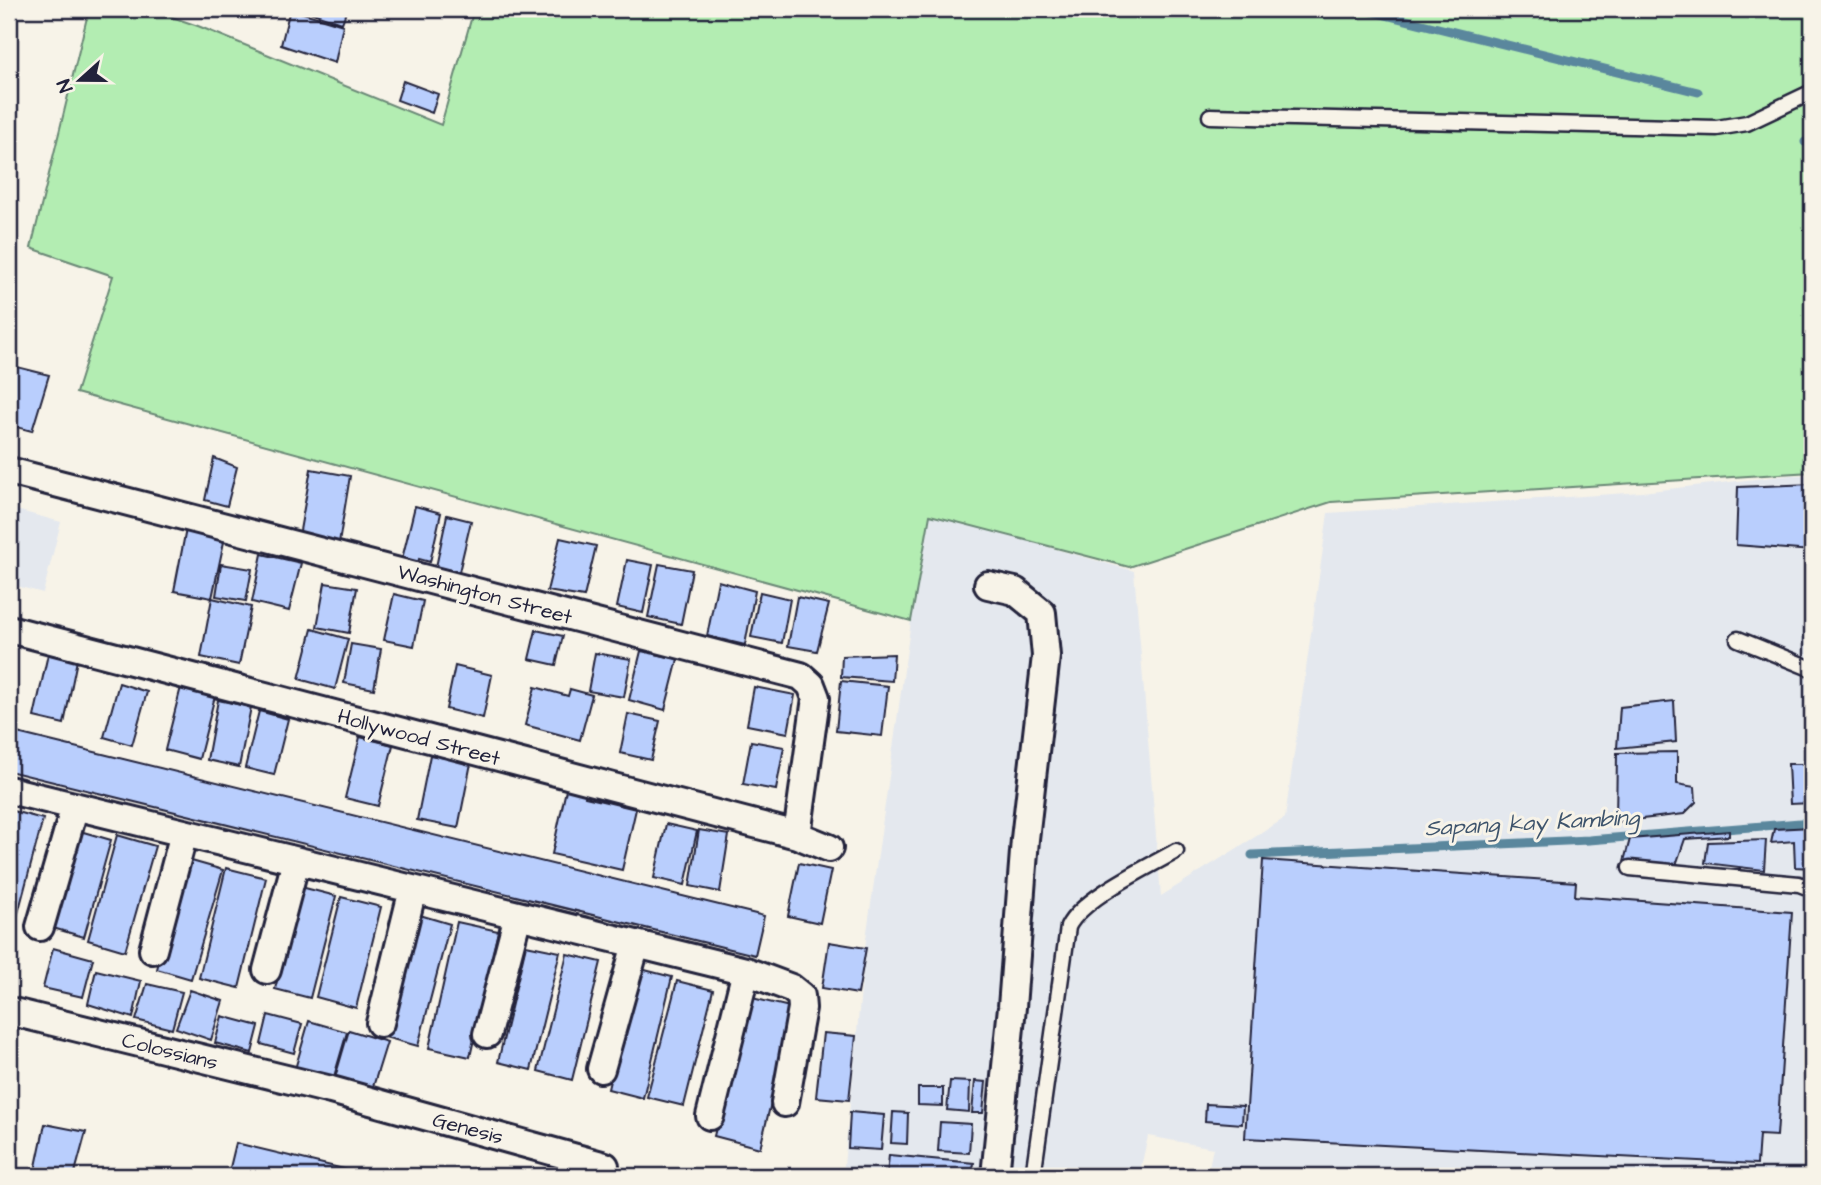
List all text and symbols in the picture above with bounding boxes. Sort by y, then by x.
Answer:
north arrow [46,46,116,116]
text: N [51,75,80,96]
street label: Washington Street [394,557,576,634]
street label: Hollywood Street [334,702,504,775]
water label: Sapang kay Kambing [1424,801,1641,846]
street label: Colossians [119,1026,221,1077]
street label: Genesis [429,1105,506,1152]

